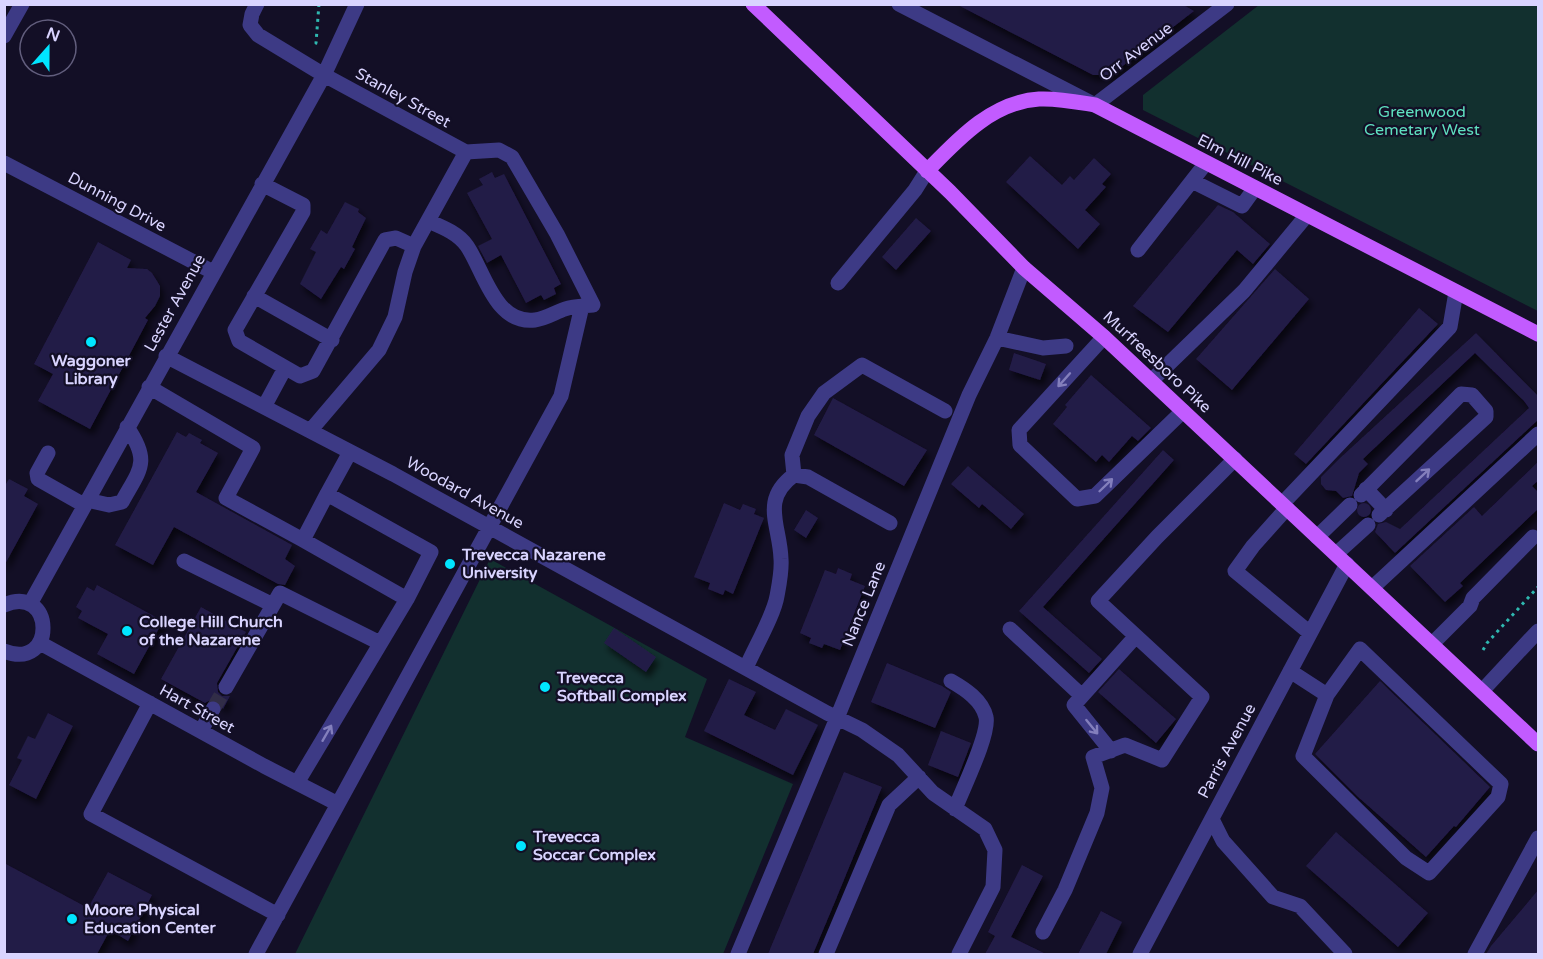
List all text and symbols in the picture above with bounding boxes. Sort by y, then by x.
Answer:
north arrow [18,18,78,78]
street label: Orr Avenue [1095,18,1177,86]
text: N [43,23,63,47]
street label: Stanley Street [352,64,454,132]
park label: Greenwood Cemetary West [1364,102,1480,140]
street label: Elm Hill Pike [1194,130,1286,190]
street label: Dunning Drive [64,168,170,236]
street label: Lester Avenue [140,251,210,355]
street label: Murfreesboro Pike [1099,307,1215,417]
marker: Waggoner Library [84,335,98,349]
place label: Waggoner Library [51,351,132,389]
one-way arrow [1057,372,1071,387]
street label: Woodard Avenue [403,452,527,534]
one-way arrow [1415,469,1430,483]
one-way arrow [1098,479,1113,493]
place label: Trevecca Nazarene University [461,545,606,583]
marker: Trevecca Nazarene University [443,557,457,571]
street label: Nance Lane [838,558,890,650]
place label: College Hill Church of the Nazarene [139,612,283,650]
marker: College Hill Church of the Nazarene [120,624,134,638]
place label: Trevecca Softball Complex [556,668,687,706]
street label: Hart Street [156,680,238,738]
marker: Trevecca Softball Complex [538,680,552,694]
street label: Parris Avenue [1194,700,1260,802]
one-way arrow [1085,719,1098,735]
one-way arrow [321,725,333,742]
place label: Trevecca Soccar Complex [532,827,656,865]
marker: Trevecca Soccar Complex [514,839,528,853]
place label: Moore Physical Education Center [84,900,216,938]
marker: Moore Physical Education Center [65,912,79,926]

